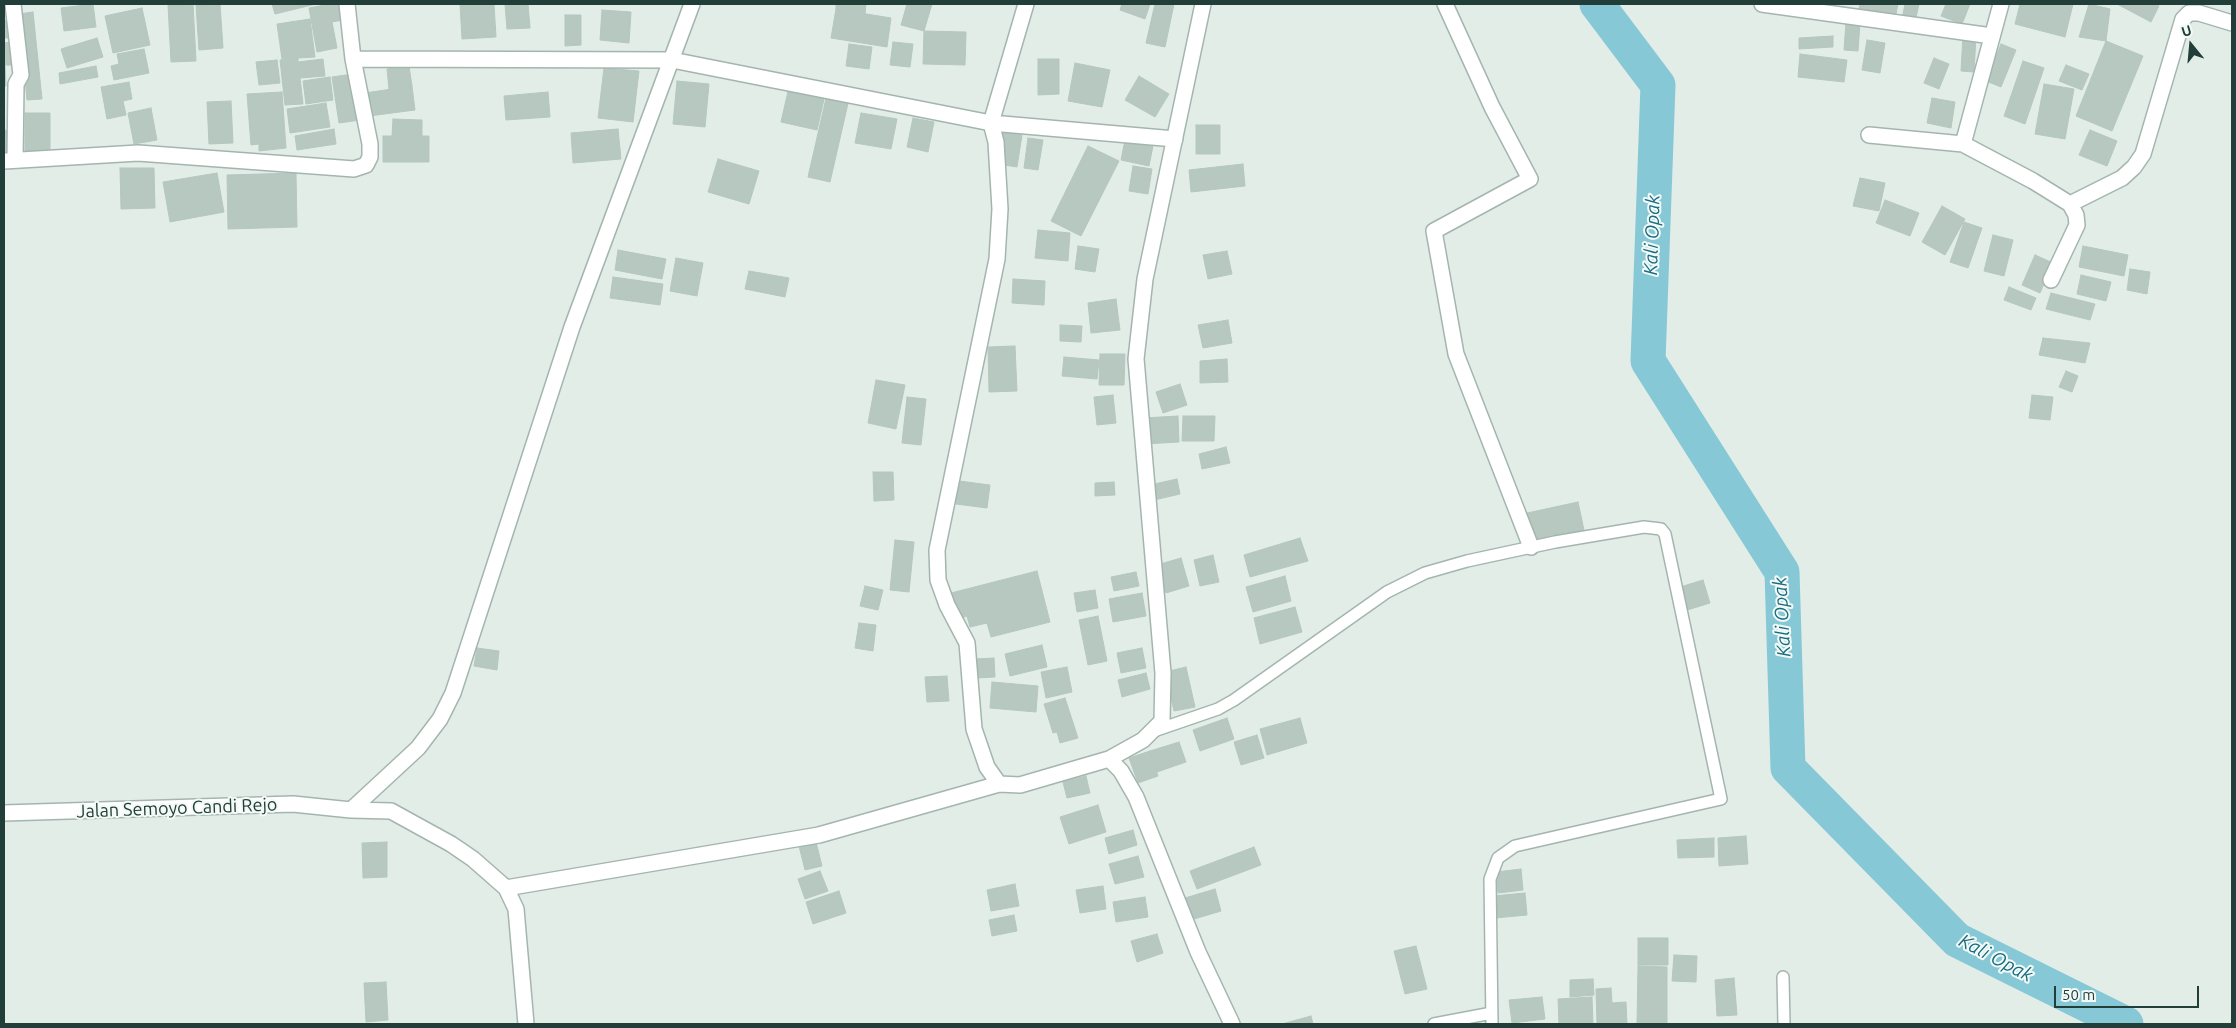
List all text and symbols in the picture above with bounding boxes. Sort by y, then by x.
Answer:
north arrow [2166,20,2216,70]
text: U [2180,22,2194,40]
water label: Kali Opak [1639,194,1665,276]
water label: Kali Opak [1769,576,1795,658]
street label: Jalan Semoyo Candi Rejo [76,794,278,822]
water label: Kali Opak [1955,929,2037,987]
scale bar [2056,976,2201,1008]
text: 50 m [2062,986,2095,1003]

